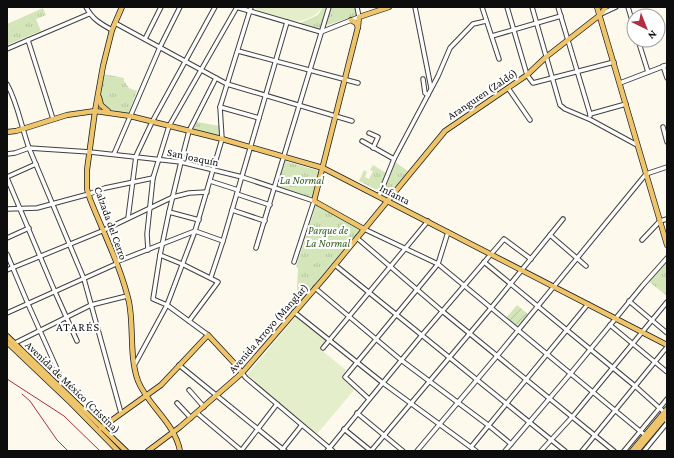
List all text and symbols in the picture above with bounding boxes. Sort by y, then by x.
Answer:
north arrow [626,8,666,48]
text: N [646,28,660,43]
street label: Aranguren (Zaldó) [445,66,520,122]
street label: San Joaquín [166,146,220,169]
park label: La Normal [280,174,324,186]
street label: Infanta [378,181,412,207]
street label: Calzada del Cerro [92,185,130,262]
park label: Parque de La Normal [306,224,350,249]
street label: Avenida Arroyo (Manglar) [226,281,311,376]
district label: ATARÉS [56,320,100,334]
street label: Avenida de México (Cristina) [22,339,123,436]

